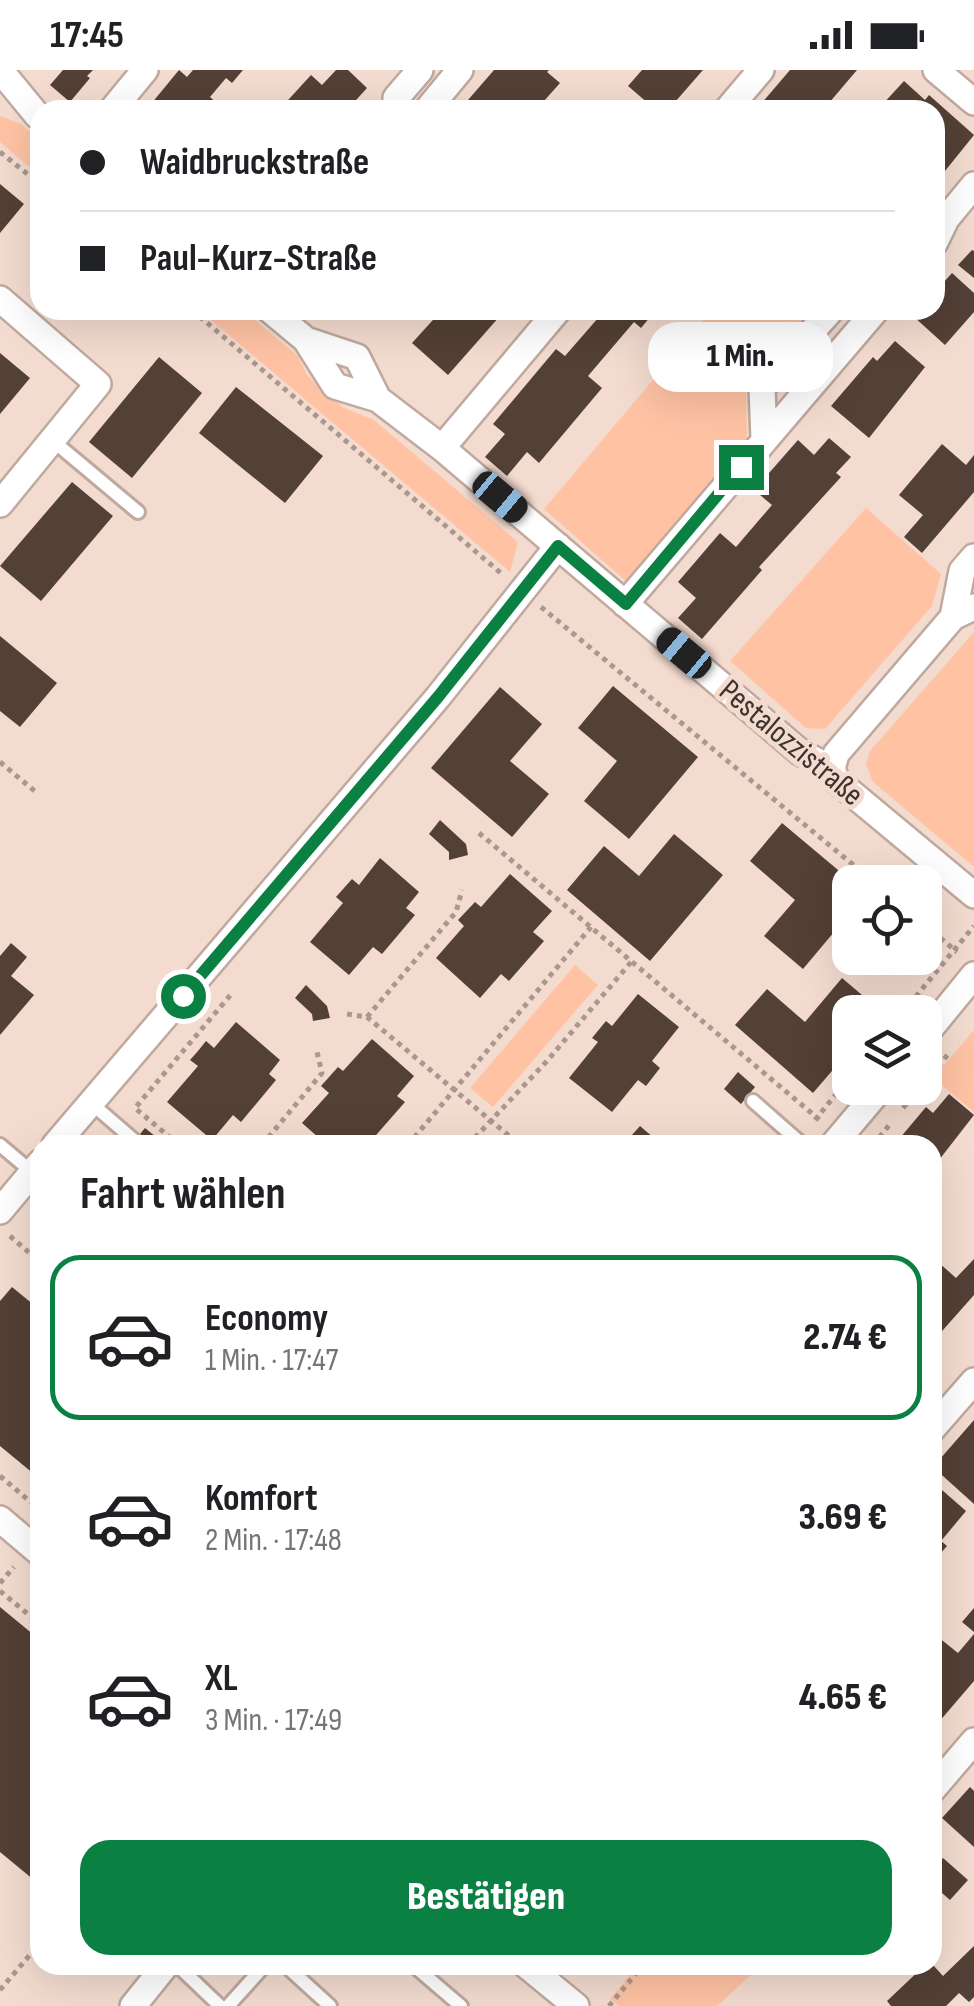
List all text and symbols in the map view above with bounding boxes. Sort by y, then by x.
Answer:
text: 17:45 [50,13,124,58]
text: Waidbruckstraße [140,140,369,185]
text: Paul-Kurz-Straße [140,236,377,281]
callout: 1 Min. [648,322,834,392]
text: 1 Min. [707,337,774,376]
route end [719,445,764,490]
car [467,466,533,528]
car [651,622,717,684]
street label: Pestalozzistraße [711,671,871,815]
map controls [832,865,942,1105]
button: locate [832,865,942,975]
route start [161,974,206,1019]
button: layers [832,995,942,1105]
text: Fahrt wählen [80,1167,286,1222]
icon: car [85,1293,175,1383]
text: Economy [205,1296,328,1341]
text: 2.74 € [803,1315,887,1360]
text: 1 Min. · 17:47 [205,1341,338,1380]
icon: car [85,1473,175,1563]
text: Komfort [205,1476,317,1521]
text: 3.69 € [799,1495,887,1540]
text: 2 Min. · 17:48 [205,1521,342,1560]
icon: car [85,1653,175,1743]
text: XL [205,1656,238,1701]
text: 4.65 € [799,1675,887,1720]
text: 3 Min. · 17:49 [205,1701,342,1740]
button: Bestätigen [80,1840,892,1955]

